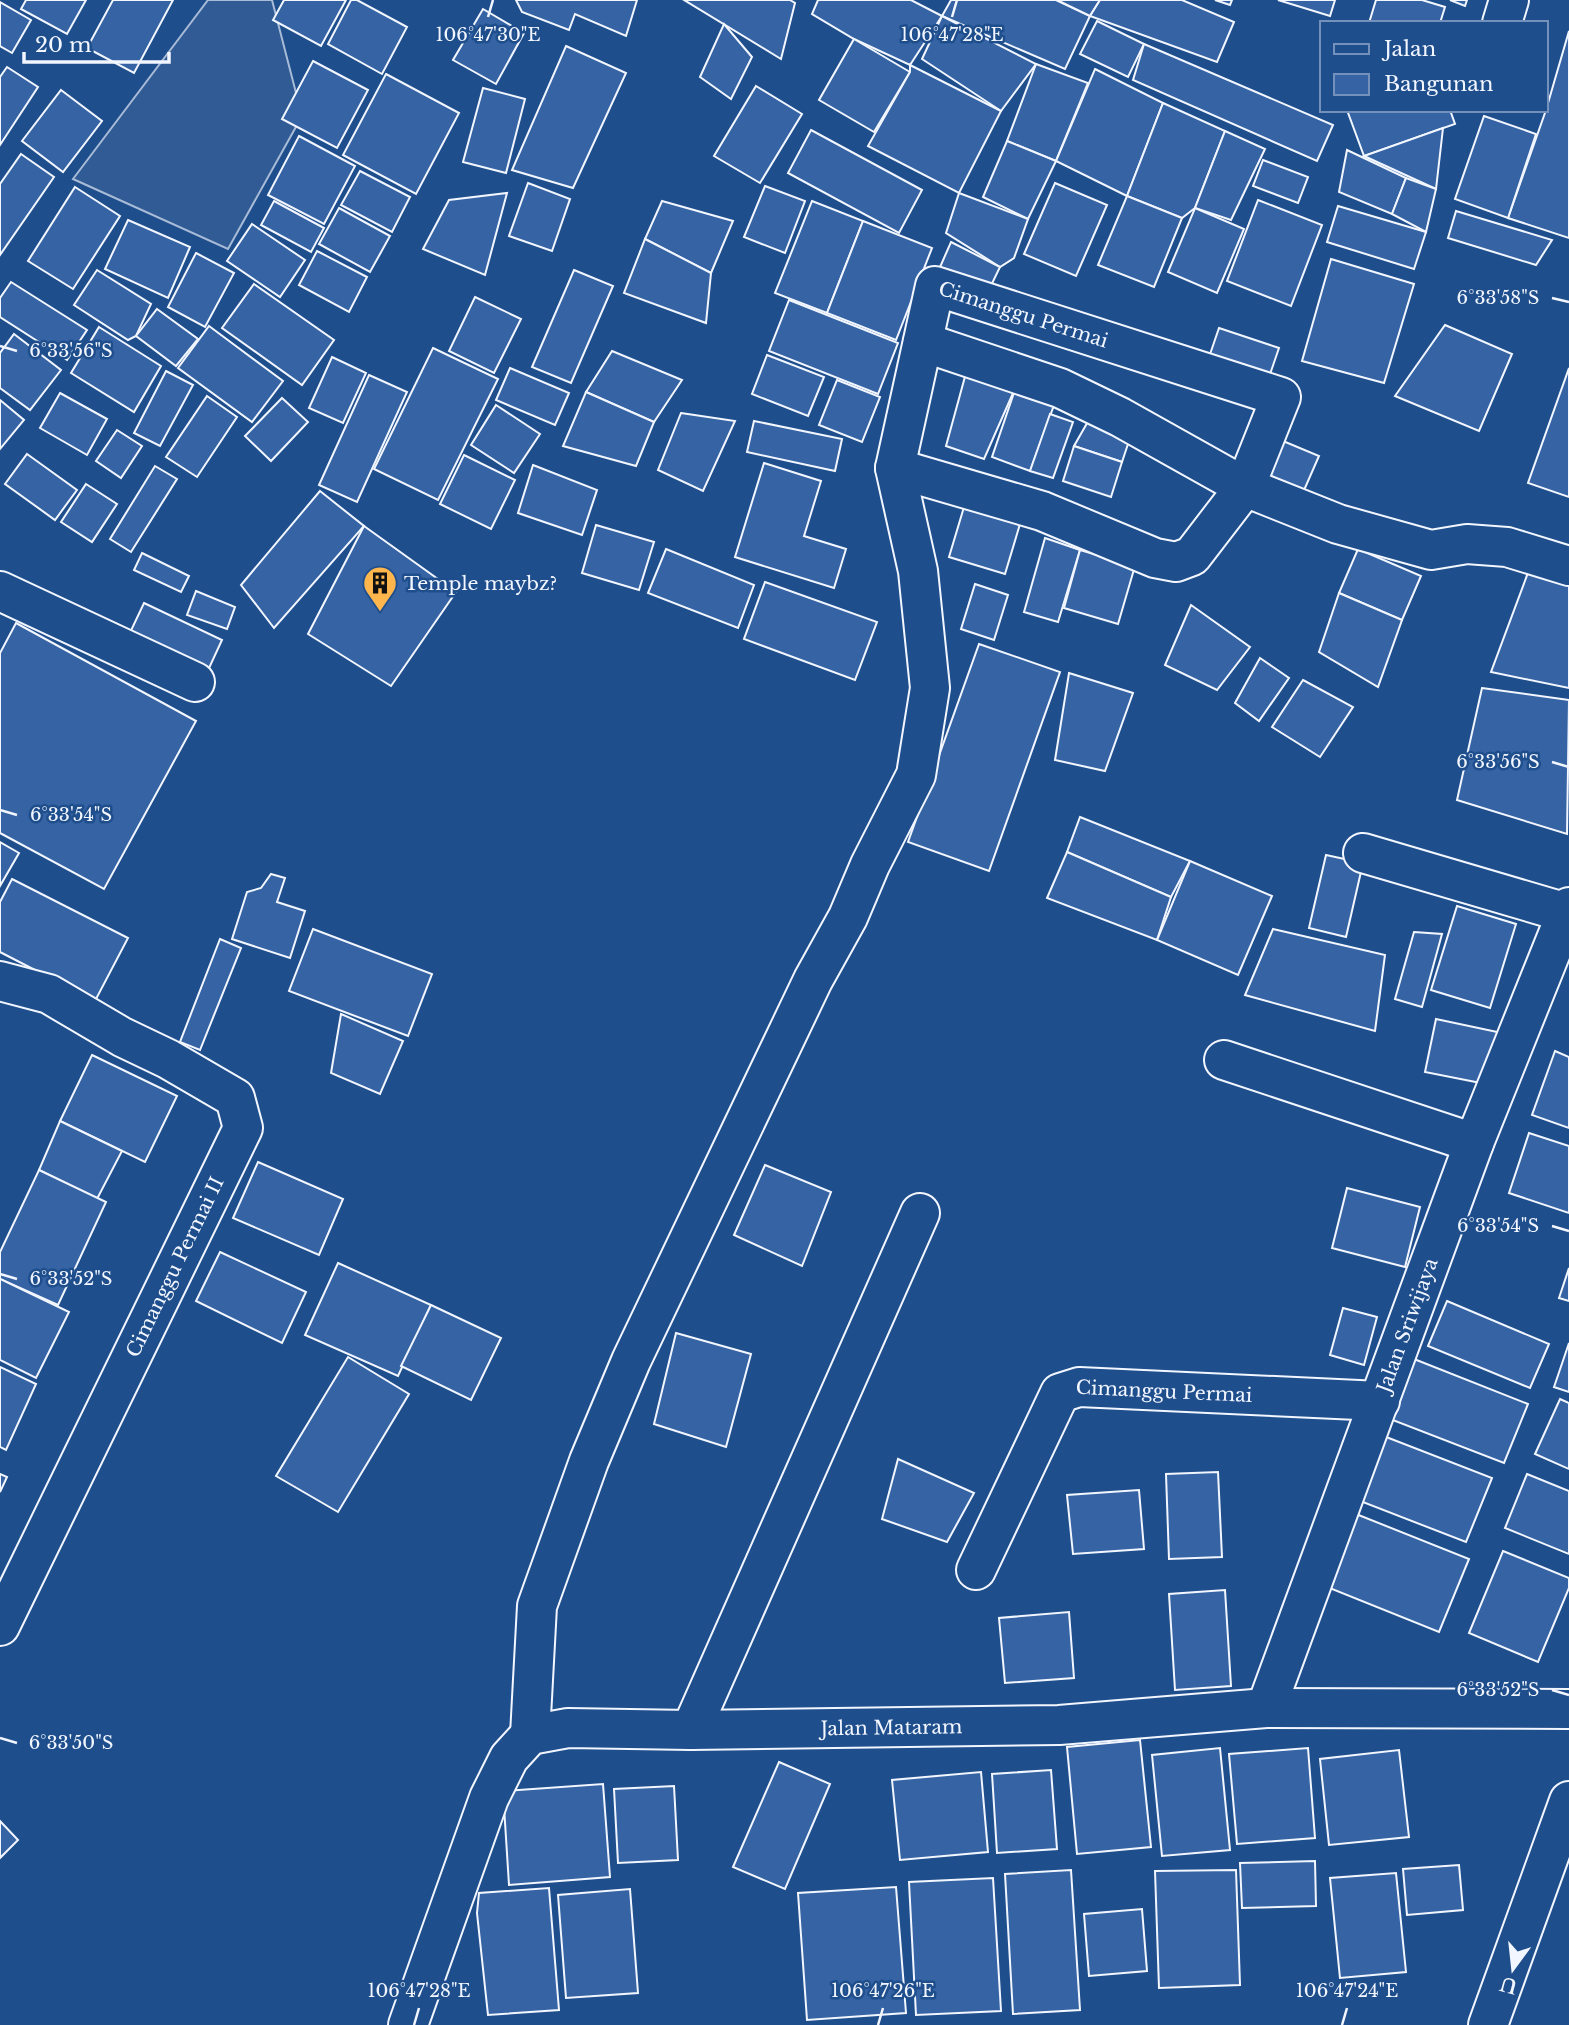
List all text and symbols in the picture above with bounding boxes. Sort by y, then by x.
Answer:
scale bar [24,21,170,65]
legend [1320,21,1548,112]
text: 106°47'30"E [435,24,541,46]
text: 106°47'28"E [900,24,1004,46]
text: 20 m [35,32,92,58]
text: Jalan [1381,36,1436,62]
text: Bangunan [1384,71,1493,97]
street label: Cimanggu Permai [936,276,1111,352]
text: 6°33'58"S [1457,287,1539,309]
text: 6°33'56"S [29,340,113,362]
building icon: Temple maybz? [361,564,399,613]
place label: Temple maybz? [404,572,557,595]
text: 6°33'56"S [1456,751,1540,773]
text: 6°33'54"S [30,804,112,826]
street label: Cimanggu Permai II [121,1173,229,1361]
text: 6°33'54"S [1457,1215,1539,1237]
street label: Jalan Sriwijaya [1371,1254,1442,1398]
text: 6°33'52"S [30,1268,112,1290]
street label: Cimanggu Permai [1075,1375,1253,1407]
text: 6°33'52"S [1457,1679,1539,1701]
street label: Jalan Mataram [817,1715,962,1740]
text: 6°33'50"S [29,1732,113,1754]
north arrow [1478,1934,1548,2004]
text: U [1497,1972,1520,1998]
text: 106°47'28"E [367,1980,471,2002]
text: 106°47'26"E [831,1980,935,2002]
text: 106°47'24"E [1296,1980,1398,2002]

